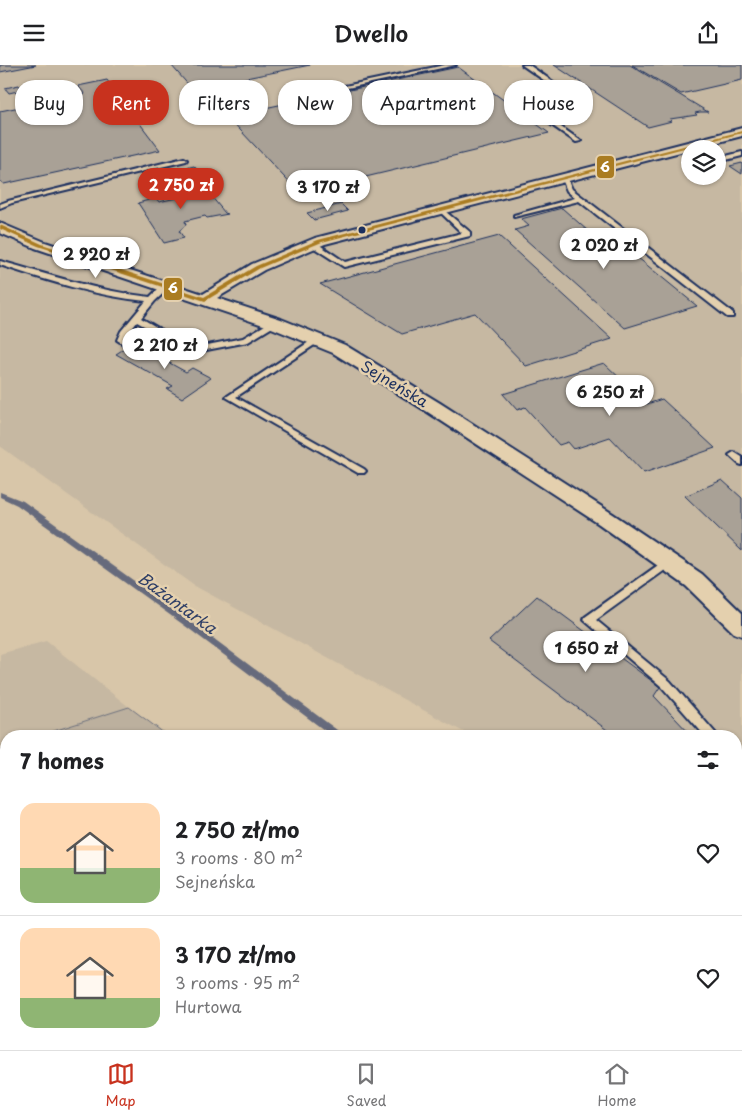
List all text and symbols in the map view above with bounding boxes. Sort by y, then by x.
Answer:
text: Dwello [334,16,408,49]
icon: menu [20,19,48,47]
icon: share [694,19,722,47]
chip: Buy [15,80,83,125]
chip: Rent [93,80,169,125]
chip: Filters [179,80,268,125]
chip: New [278,80,352,125]
chip: Apartment [362,80,494,125]
chip: House [504,80,593,125]
map controls [681,140,726,185]
button: layers [681,140,726,185]
line badge: 6 [596,155,615,179]
text: 6 [600,156,610,177]
pin: 2 750 zł [129,167,233,210]
pin: 3 170 zł [276,169,380,212]
text: 2 750 zł [149,172,213,196]
text: 3 170 zł [297,174,359,198]
unlabelled marker [357,225,367,235]
pin: 2 020 zł [552,227,656,270]
text: 2 020 zł [571,232,637,256]
pin: 2 920 zł [44,237,148,279]
text: 2 920 zł [63,241,129,265]
line badge: 6 [163,277,183,301]
text: 6 [168,277,178,298]
pin: 2 210 zł [113,327,217,370]
text: 2 210 zł [133,332,197,356]
street label: Sejneńska [357,354,434,413]
pin: 6 250 zł [558,375,662,417]
text: 6 250 zł [577,379,643,403]
water label: Bażantarka [134,565,223,639]
pin: 1 650 zł [534,631,638,673]
text: 1 650 zł [554,635,618,659]
text: 7 homes [20,744,104,776]
icon: filters [694,746,722,774]
text: 2 750 zł/mo [175,813,299,845]
icon: home [60,823,120,883]
icon: heart [694,839,722,867]
text: 3 rooms · 80 m² [175,845,303,869]
text: Sejneńska [175,869,255,893]
text: 3 170 zł/mo [175,938,296,970]
icon: home [60,948,120,1008]
icon: heart [694,964,722,992]
text: 3 rooms · 95 m² [175,970,300,994]
text: Hurtowa [175,994,241,1018]
tab: Map [106,1060,135,1111]
tab: Saved [347,1060,386,1111]
tab: Home [597,1060,636,1111]

